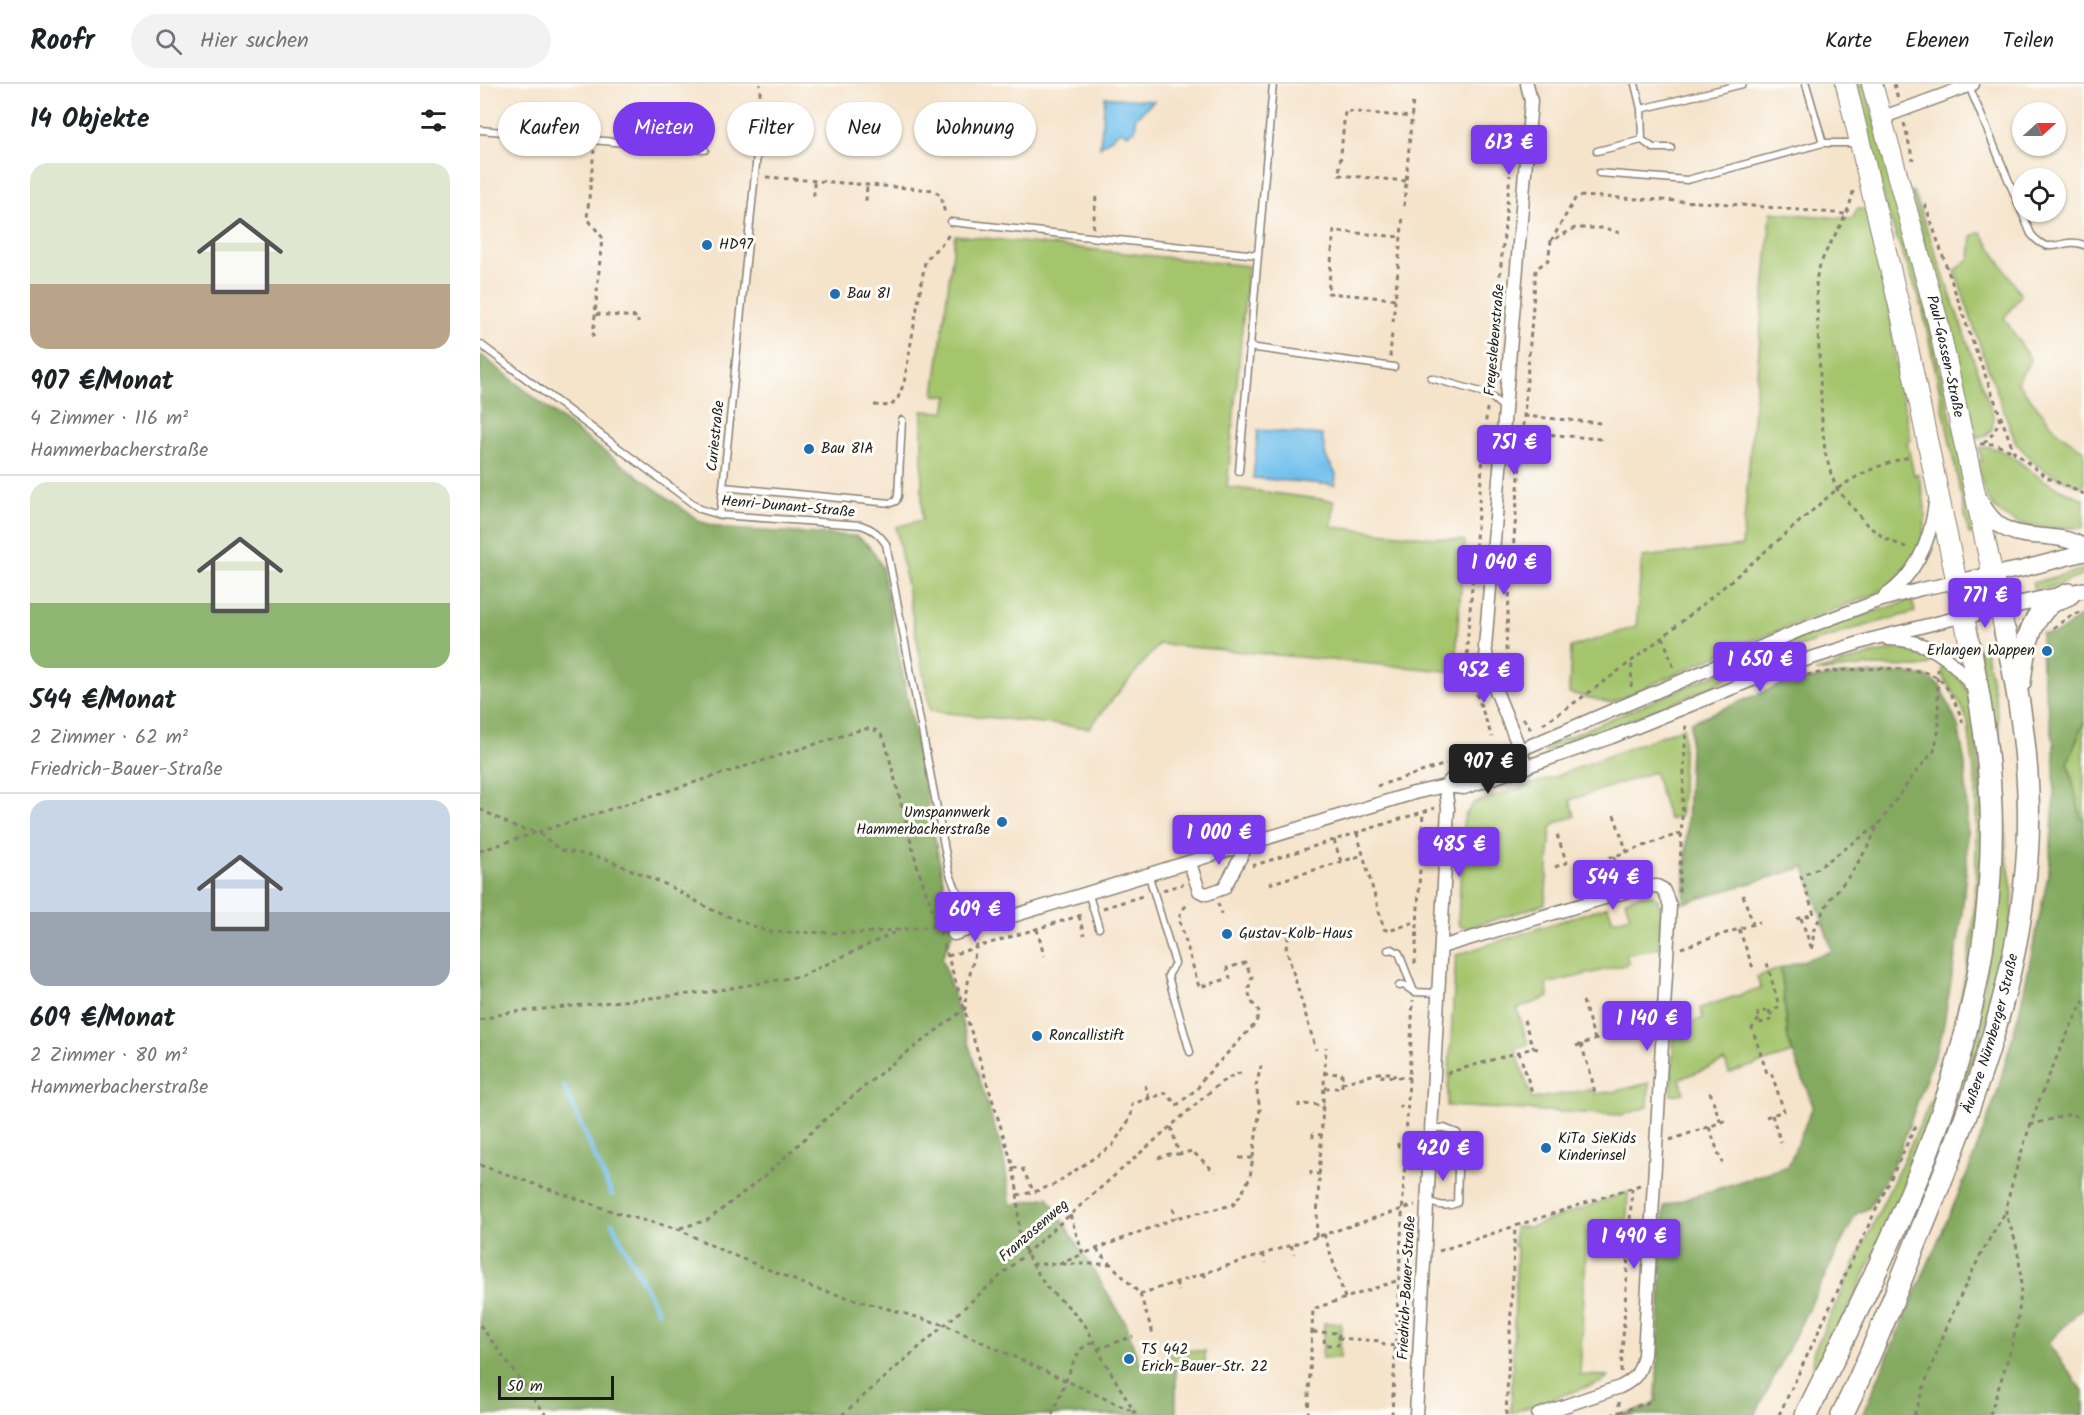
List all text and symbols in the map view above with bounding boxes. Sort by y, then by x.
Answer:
search box [131,14,551,68]
text: Roofr [30,19,95,64]
text: Hier suchen [200,24,309,59]
icon: search [152,25,185,58]
text: Karte [1825,25,1872,58]
text: Ebenen [1905,25,1970,58]
text: Teilen [2003,25,2054,58]
text: 14 Objekte [30,99,150,141]
chip: Kaufen [498,102,601,156]
chip: Mieten [613,102,715,156]
chip: Filter [727,102,814,156]
chip: Neu [826,102,902,156]
chip: Wohnung [914,102,1036,156]
north arrow [2012,102,2066,156]
map controls [2012,102,2066,222]
icon: filters [417,104,450,137]
pin: 613 € [1467,125,1551,176]
text: 613 € [1485,128,1533,160]
button: locate [2012,168,2066,222]
icon: home [186,202,294,310]
place label: HD97 [719,233,754,257]
marker: HD97 [700,238,714,252]
place label: Bau 81 [847,282,891,306]
street label: Freyeslebenstraße [1478,283,1512,397]
marker: Bau 81 [828,287,842,301]
street label: Paul-Gossen-Straße [1919,292,1970,420]
text: 907 €/Monat [30,361,174,403]
street label: Curiestraße [700,399,732,473]
text: 4 Zimmer · 116 m² [30,403,188,435]
pin: 751 € [1472,425,1556,476]
text: 751 € [1491,428,1537,460]
text: Hammerbacherstraße [30,435,208,467]
place label: Bau 81A [821,437,874,461]
marker: Bau 81A [802,442,816,456]
street label: Henri-Dunant-Straße [720,489,856,525]
icon: home [186,521,294,629]
pin: 1 040 € [1449,545,1559,596]
text: 1 040 € [1471,548,1537,580]
pin: 771 € [1943,578,2027,629]
text: 771 € [1962,581,2008,613]
place label: Erlangen Wappen [1927,639,2035,663]
pin: 1 650 € [1705,642,1815,693]
marker: Erlangen Wappen [2040,644,2054,658]
text: 1 650 € [1727,645,1793,677]
pin: 952 € [1442,653,1526,704]
text: 952 € [1458,656,1510,688]
text: 544 €/Monat [30,680,176,722]
text: 2 Zimmer · 62 m² [30,722,188,754]
pin: 907 € [1446,744,1530,795]
text: 907 € [1463,747,1513,779]
text: Friedrich-Bauer-Straße [30,754,223,786]
place label: Umspannwerk Hammerbacherstraße [856,801,991,842]
marker: Umspannwerk Hammerbacherstraße [995,815,1009,829]
pin: 1 000 € [1164,815,1274,866]
text: 1 000 € [1187,818,1251,850]
pin: 485 € [1417,827,1501,878]
text: 485 € [1432,830,1486,862]
icon: home [186,839,294,947]
pin: 544 € [1571,860,1655,911]
text: 544 € [1587,863,1639,895]
pin: 609 € [933,892,1017,943]
text: 609 € [949,895,1001,927]
place label: Gustav-Kolb-Haus [1239,922,1353,946]
marker: Gustav-Kolb-Haus [1220,927,1234,941]
street label: Äußere Nürnberger Straße [1956,951,2026,1117]
text: 609 €/Monat [30,998,175,1040]
pin: 1 140 € [1592,1001,1702,1052]
text: 1 140 € [1616,1004,1678,1036]
place label: Roncallistift [1049,1024,1125,1048]
marker: Roncallistift [1030,1029,1044,1043]
text: 2 Zimmer · 80 m² [30,1040,187,1072]
text: Hammerbacherstraße [30,1072,208,1104]
place label: KiTa SieKids Kinderinsel [1558,1127,1637,1168]
pin: 420 € [1401,1131,1485,1182]
text: 420 € [1416,1134,1470,1166]
marker: KiTa SieKids Kinderinsel [1539,1141,1553,1155]
street label: Franzosenweg [994,1194,1074,1268]
street label: Friedrich-Bauer-Straße [1391,1215,1423,1361]
pin: 1 490 € [1579,1219,1689,1270]
text: 1 490 € [1601,1222,1667,1254]
place label: TS 442 Erich-Bauer-Str. 22 [1141,1338,1268,1379]
marker: TS 442 Erich-Bauer-Str. 22 [1122,1352,1136,1366]
scale bar [498,1373,614,1400]
text: 50 m [507,1374,543,1399]

